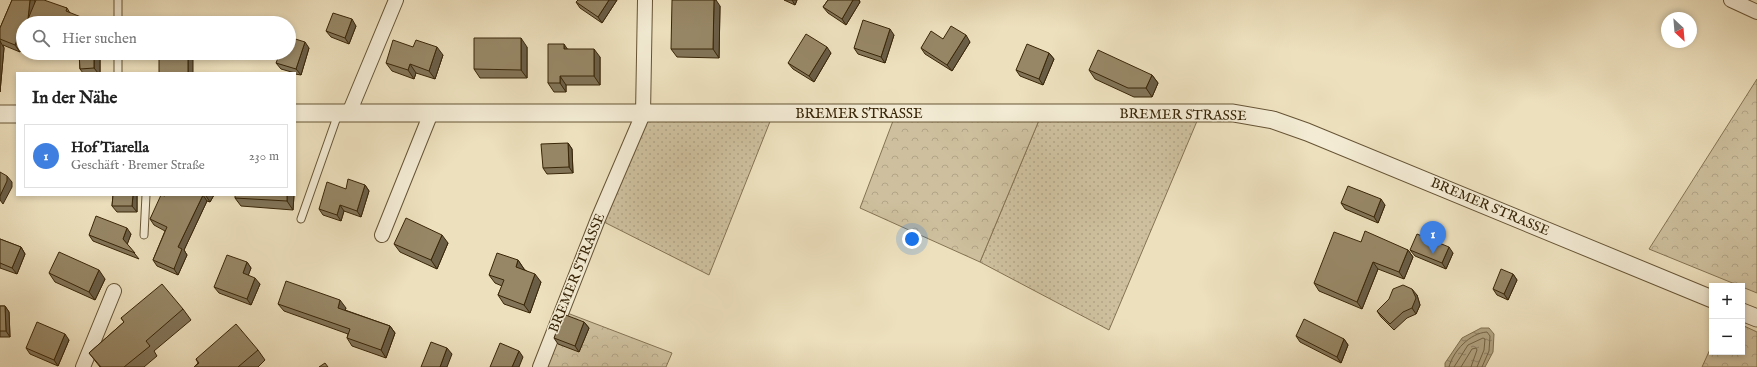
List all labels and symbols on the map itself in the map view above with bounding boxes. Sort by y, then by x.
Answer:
north arrow [1661,12,1697,48]
street label: BREMER STRASSE [795,105,923,123]
street label: BREMER STRASSE [1119,105,1247,125]
street label: BREMER STRASSE [1428,174,1552,240]
street label: BREMER STRASSE [545,210,609,335]
pin: 1 [1420,221,1446,254]
your location [902,229,922,249]

